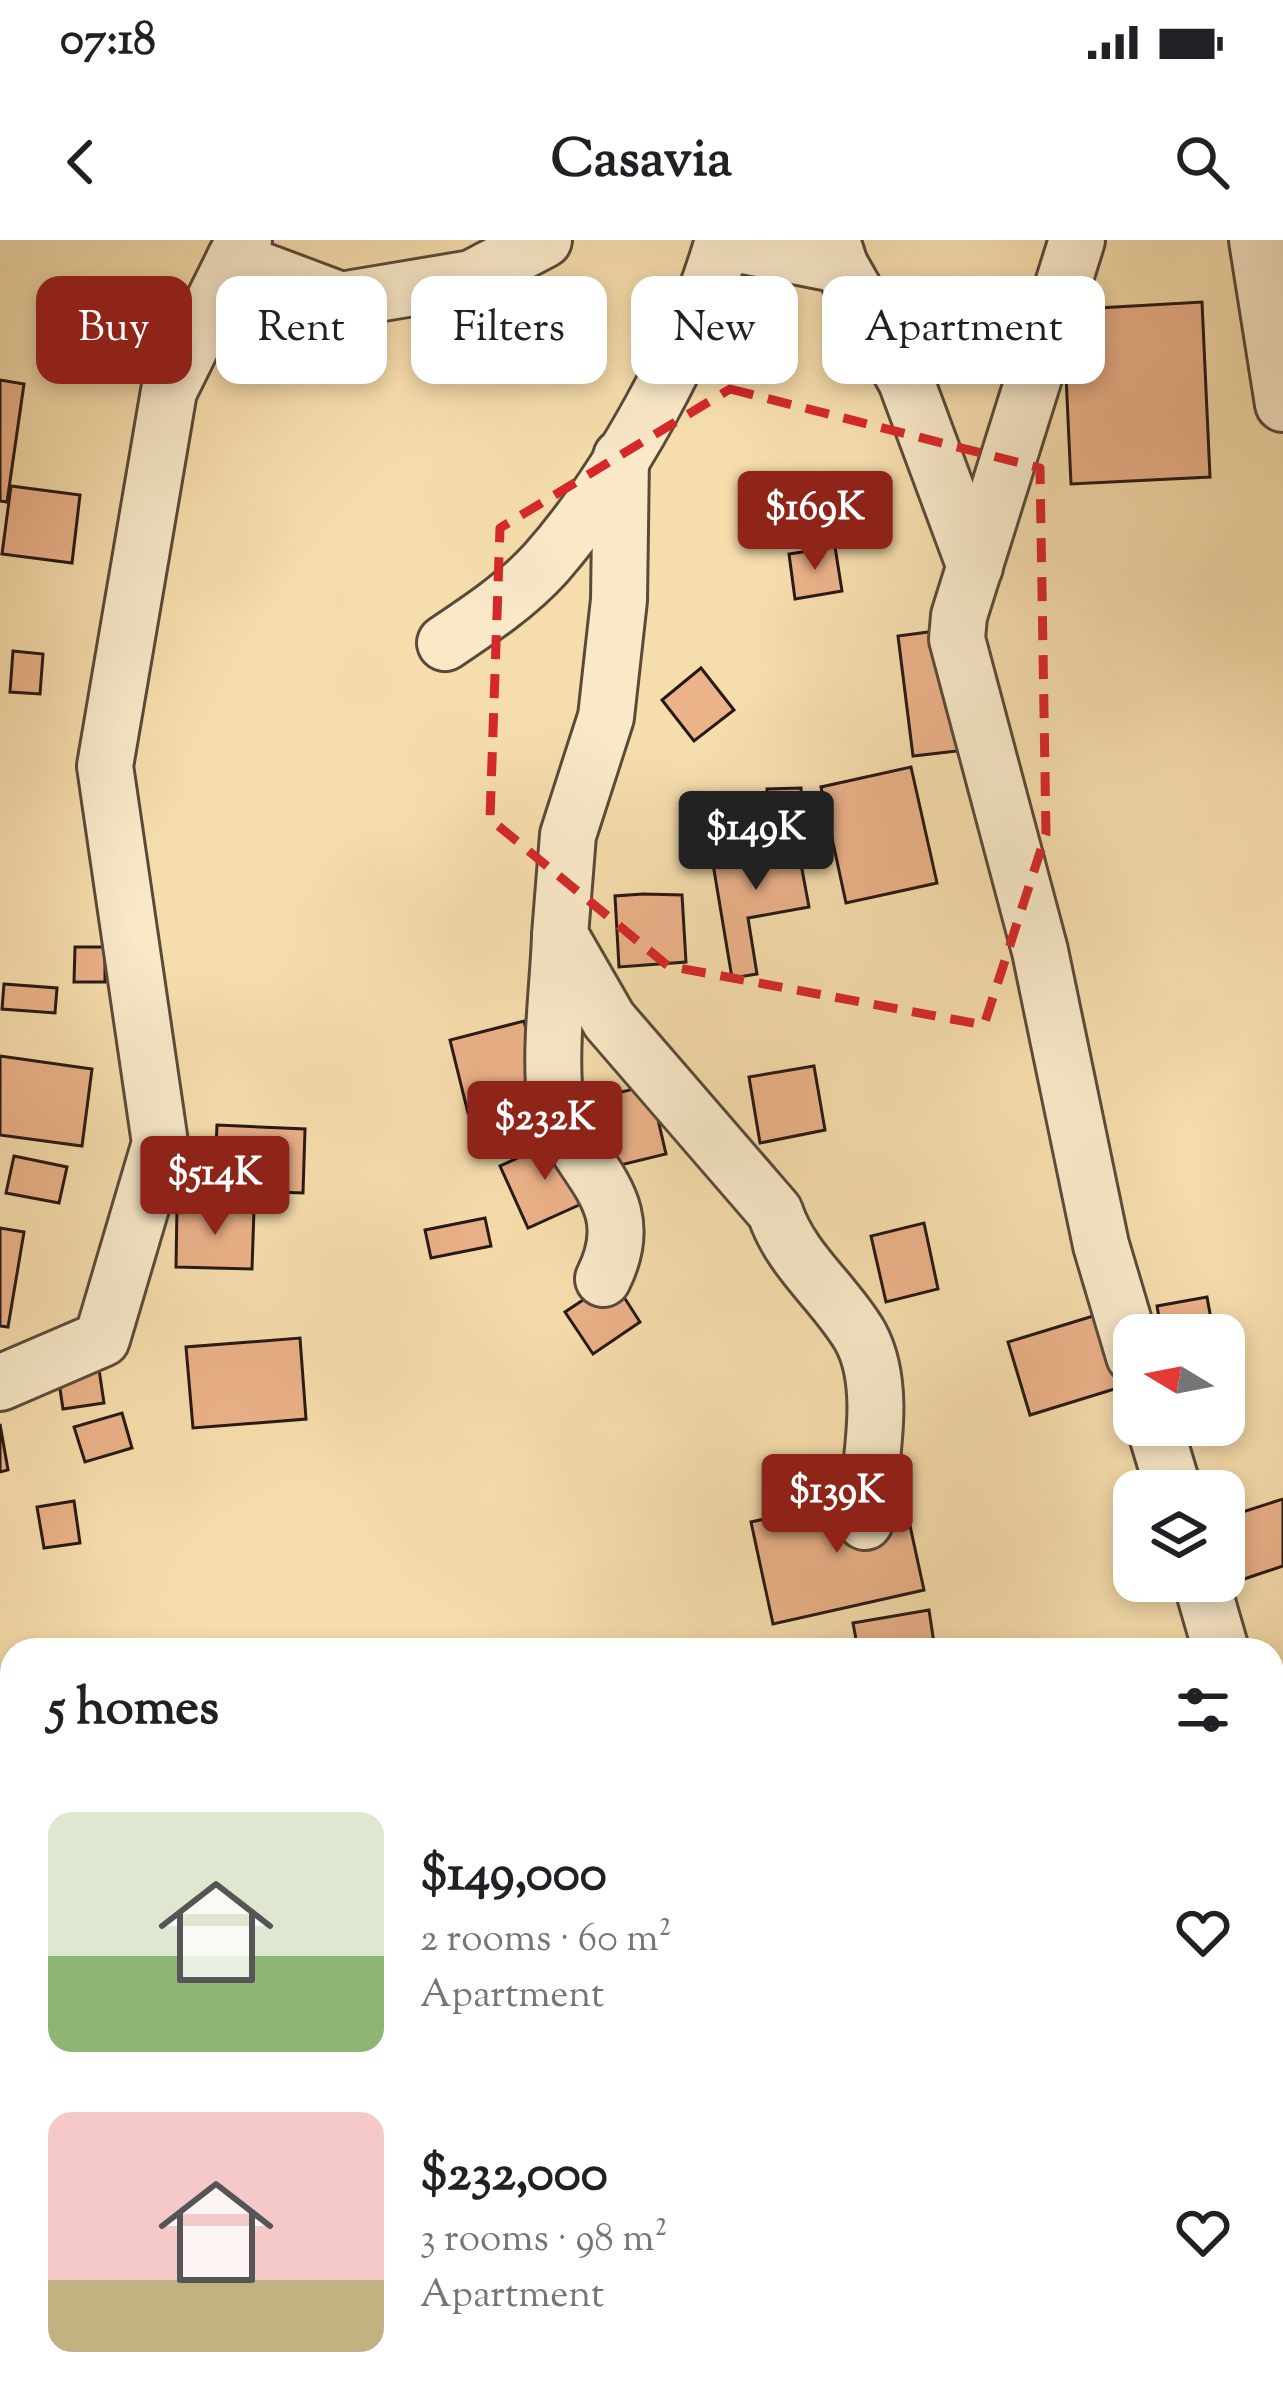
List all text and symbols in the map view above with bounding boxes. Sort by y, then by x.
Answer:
text: 07:18 [60,10,156,75]
text: Casavia [551,123,732,201]
icon: back [48,129,114,195]
icon: search [1169,129,1235,195]
chip: Buy [36,276,192,384]
chip: Rent [216,276,387,384]
chip: Filters [411,276,607,384]
chip: New [631,276,798,384]
chip: Apartment [822,276,1105,384]
pin: $169K [731,471,899,573]
text: $169K [765,482,865,538]
pin: $149K [672,791,840,893]
text: $149K [706,802,806,858]
pin: $232K [461,1081,629,1183]
text: $232K [494,1092,596,1148]
pin: $514K [131,1136,299,1238]
text: $514K [167,1147,263,1203]
north arrow [1113,1314,1245,1446]
map controls [1113,1314,1245,1602]
pin: $139K [753,1454,921,1556]
text: $139K [789,1465,885,1521]
button: layers [1113,1470,1245,1602]
text: 5 homes [48,1674,219,1747]
icon: filters [1170,1677,1236,1743]
text: $149,000 [420,1840,607,1913]
icon: home [144,1860,288,2004]
icon: heart [1170,1899,1236,1965]
text: 2 rooms · 60 m² [420,1913,672,1969]
text: Apartment [420,1969,604,2025]
text: $232,000 [420,2140,608,2213]
icon: home [144,2160,288,2304]
icon: heart [1170,2199,1236,2265]
text: 3 rooms · 98 m² [420,2213,668,2269]
text: Apartment [420,2269,604,2325]

